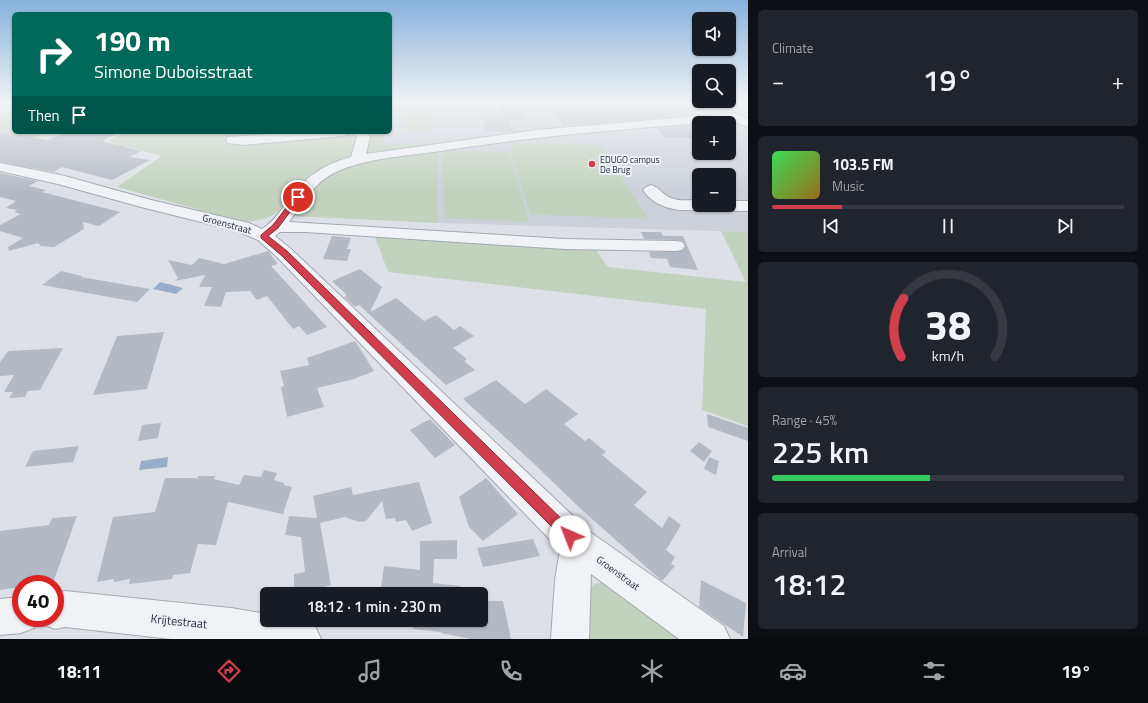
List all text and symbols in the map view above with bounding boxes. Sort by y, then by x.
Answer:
map controls [692,12,736,212]
button: sound [692,12,736,56]
text: 190 m [94,19,171,62]
icon: right [28,28,80,80]
text: Climate [772,38,813,58]
text: 19° [923,57,973,103]
text: Simone Duboisstraat [94,58,253,85]
button: search [692,64,736,108]
text: − [772,64,784,98]
text: + [1112,64,1124,98]
text: Then [28,104,60,127]
icon: arrive [68,104,90,126]
button: + [692,116,736,160]
place label: EDUGO campus De Brug [600,153,660,176]
text: 103.5 FM [832,153,894,176]
marker: EDUGO campus De Brug [587,159,597,169]
button: − [692,168,736,212]
text: Music [832,176,864,196]
pin [281,180,315,214]
icon: arrive [287,186,309,208]
street label: Groenstraat [201,210,254,238]
icon: previous [820,215,842,237]
icon: pause [937,215,959,237]
icon: next [1054,215,1076,237]
text: 38 [925,293,971,356]
text: km/h [932,345,964,367]
text: Range · 45% [772,410,837,430]
text: 225 km [772,429,869,475]
position arrow [549,515,591,557]
text: Arrival [772,542,807,562]
street label: Groenstraat [593,552,643,594]
text: 18:12 [772,561,846,607]
speed limit sign: 40 [12,575,64,627]
text: 18:12 · 1 min · 230 m [307,595,441,618]
street label: Krijtestraat [150,609,209,633]
icon: directions [215,657,243,685]
icon: music [356,657,384,685]
icon: phone [497,657,525,685]
icon: climate [638,657,666,685]
icon: car [779,657,807,685]
icon: filters [920,657,948,685]
text: 18:11 [57,658,101,685]
text: 19° [1061,658,1091,685]

